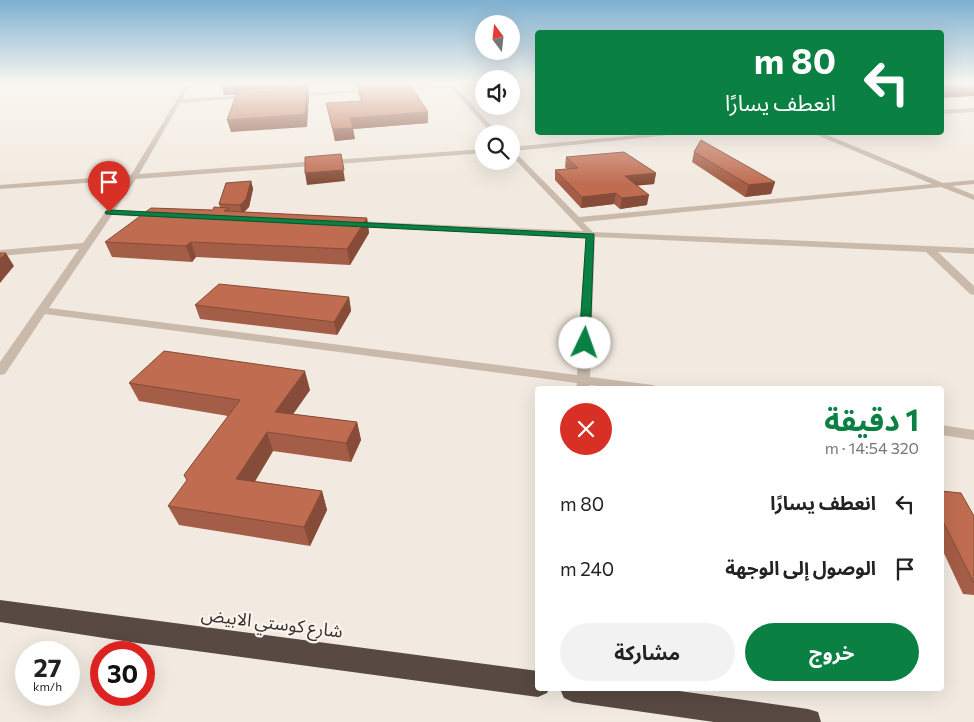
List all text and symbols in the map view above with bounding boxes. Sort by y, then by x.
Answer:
north arrow [475,15,520,60]
map controls [475,15,520,170]
text: 80 m [754,38,836,81]
icon: left [854,50,919,115]
button: sound [475,70,520,115]
text: انعطف يسارًا [725,89,836,116]
button: search [475,125,520,170]
pin [88,161,130,212]
icon: arrive [95,168,123,196]
position arrow [558,316,610,368]
text: 1 دقيقة [824,400,919,437]
button: close [560,403,612,455]
text: 320 m · 14:54 [825,438,919,457]
icon: left [891,490,919,518]
text: انعطف يسارًا [770,491,876,514]
text: 80 m [560,492,604,515]
icon: arrive [891,555,919,583]
text: الوصول إلى الوجهة [725,556,876,579]
text: 240 m [560,557,614,580]
street label: شارع كوستي الابيض [200,602,344,646]
button: مشاركة [560,623,735,681]
button: خروج [745,623,919,681]
speed limit sign: 30 [90,641,155,706]
text: 27 [34,652,61,682]
text: km/h [33,679,62,693]

